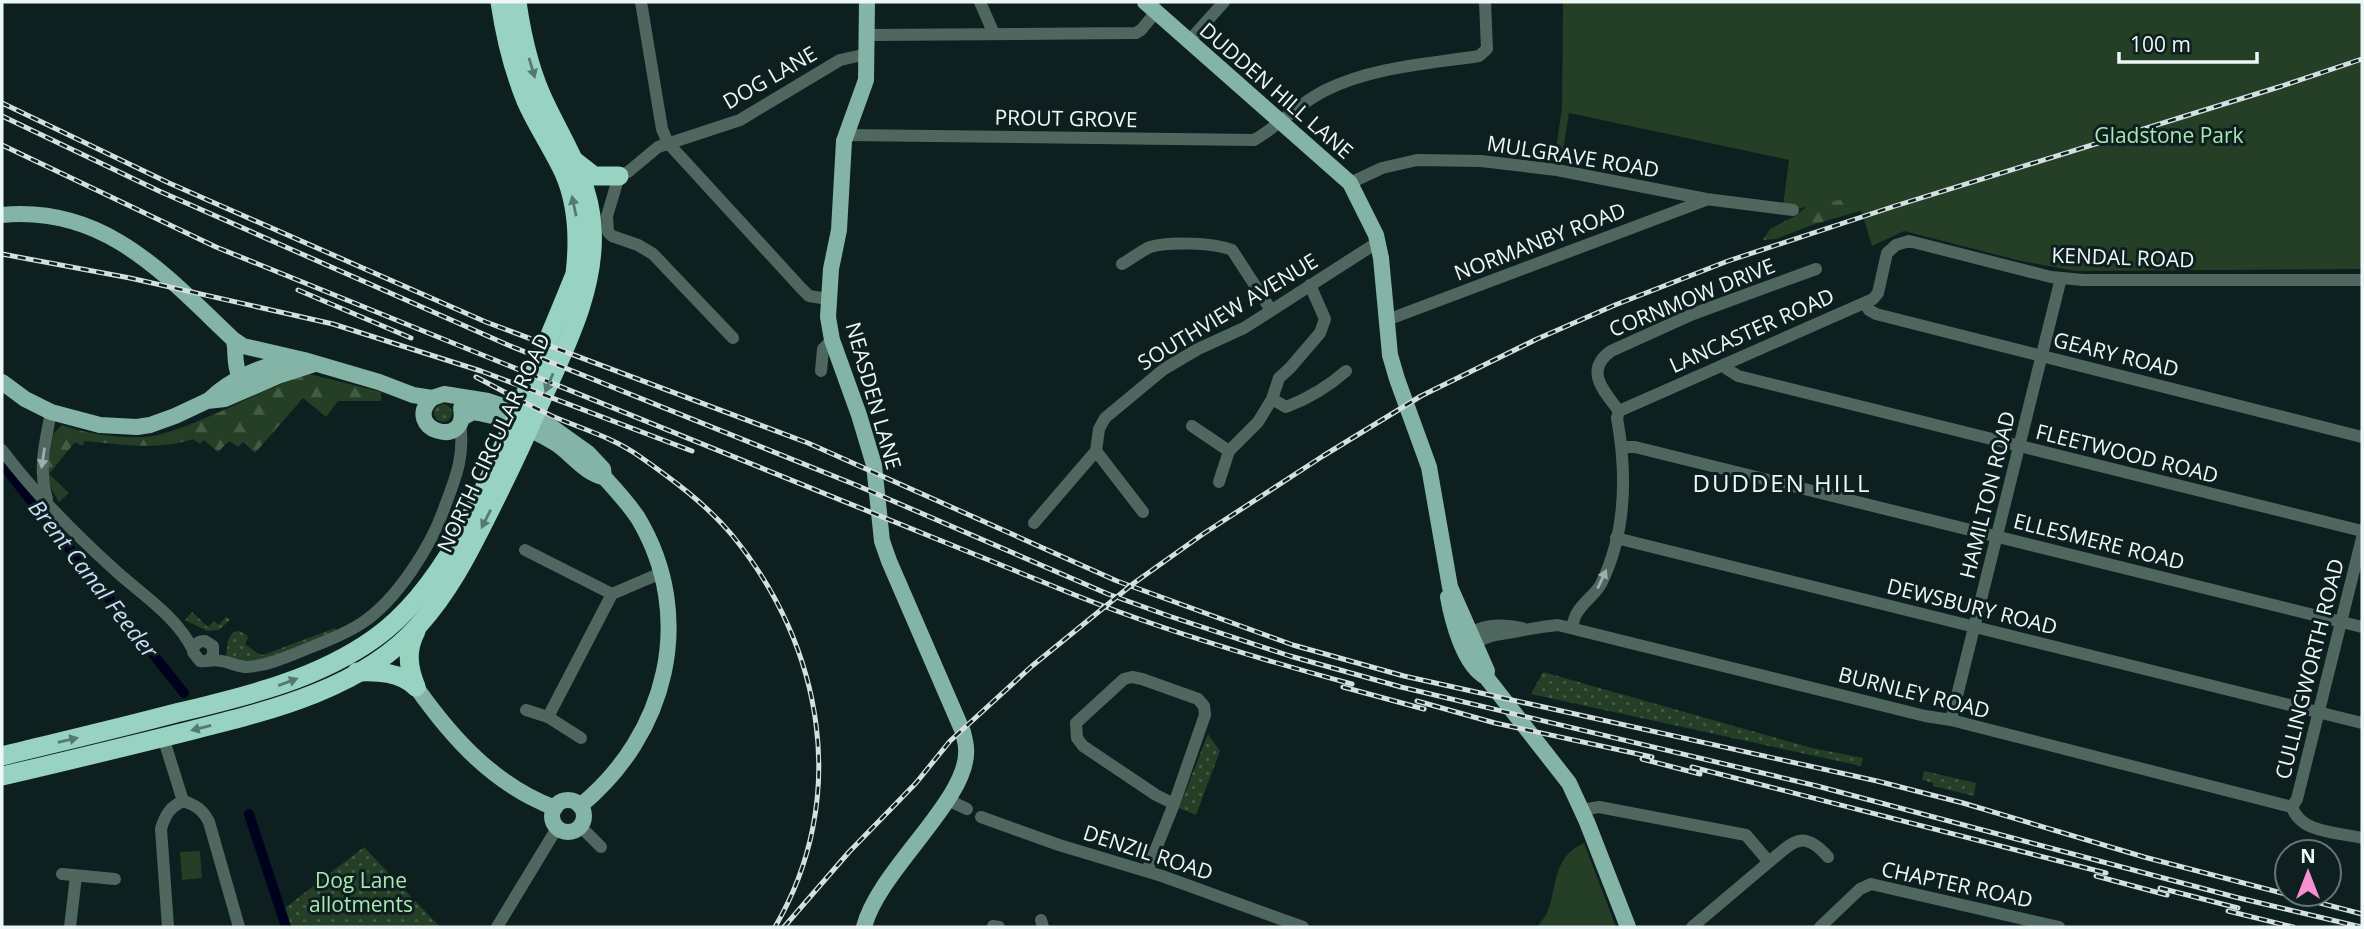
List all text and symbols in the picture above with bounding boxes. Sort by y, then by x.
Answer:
street label: DUDDEN HILL LANE [1194,16,1359,165]
scale bar [2119,21,2257,65]
text: 100 m [2130,30,2191,58]
street label: DOG LANE [717,39,822,115]
one-way arrow [527,58,537,79]
street label: PROUT GROVE [994,103,1138,133]
park label: Gladstone Park [2094,121,2244,149]
street label: MULGRAVE ROAD [1485,129,1661,183]
one-way arrow [568,195,579,217]
street label: NORMANBY ROAD [1450,195,1629,287]
street label: KENDAL ROAD [2051,241,2195,273]
street label: SOUTHVIEW AVENUE [1132,246,1323,376]
street label: CORNMOW DRIVE [1604,251,1779,343]
street label: LANCASTER ROAD [1665,281,1838,379]
street label: NEASDEN LANE [840,319,908,473]
street label: GEARY ROAD [2051,325,2182,383]
street label: NORTH CIRCULAR ROAD [430,329,556,557]
one-way arrow [543,372,554,393]
street label: HAMILTON ROAD [1953,408,2021,581]
street label: FLEETWOOD ROAD [2033,417,2221,489]
one-way arrow [37,447,48,469]
district label: DUDDEN HILL [1693,466,1871,499]
water label: Brent Canal Feeder [22,492,167,665]
street label: ELLESMERE ROAD [2011,506,2188,576]
one-way arrow [480,509,492,529]
street label: CULLINGWORTH ROAD [2268,556,2350,782]
one-way arrow [1596,569,1608,589]
street label: DEWSBURY ROAD [1884,571,2060,641]
street label: BURNLEY ROAD [1836,660,1993,724]
one-way arrow [278,676,299,687]
one-way arrow [190,723,212,734]
one-way arrow [57,734,79,745]
street label: DENZIL ROAD [1080,818,1217,886]
north arrow [2273,838,2343,908]
text: N [2300,843,2316,869]
street label: CHAPTER ROAD [1879,854,2035,914]
park label: Dog Lane allotments [309,866,413,918]

